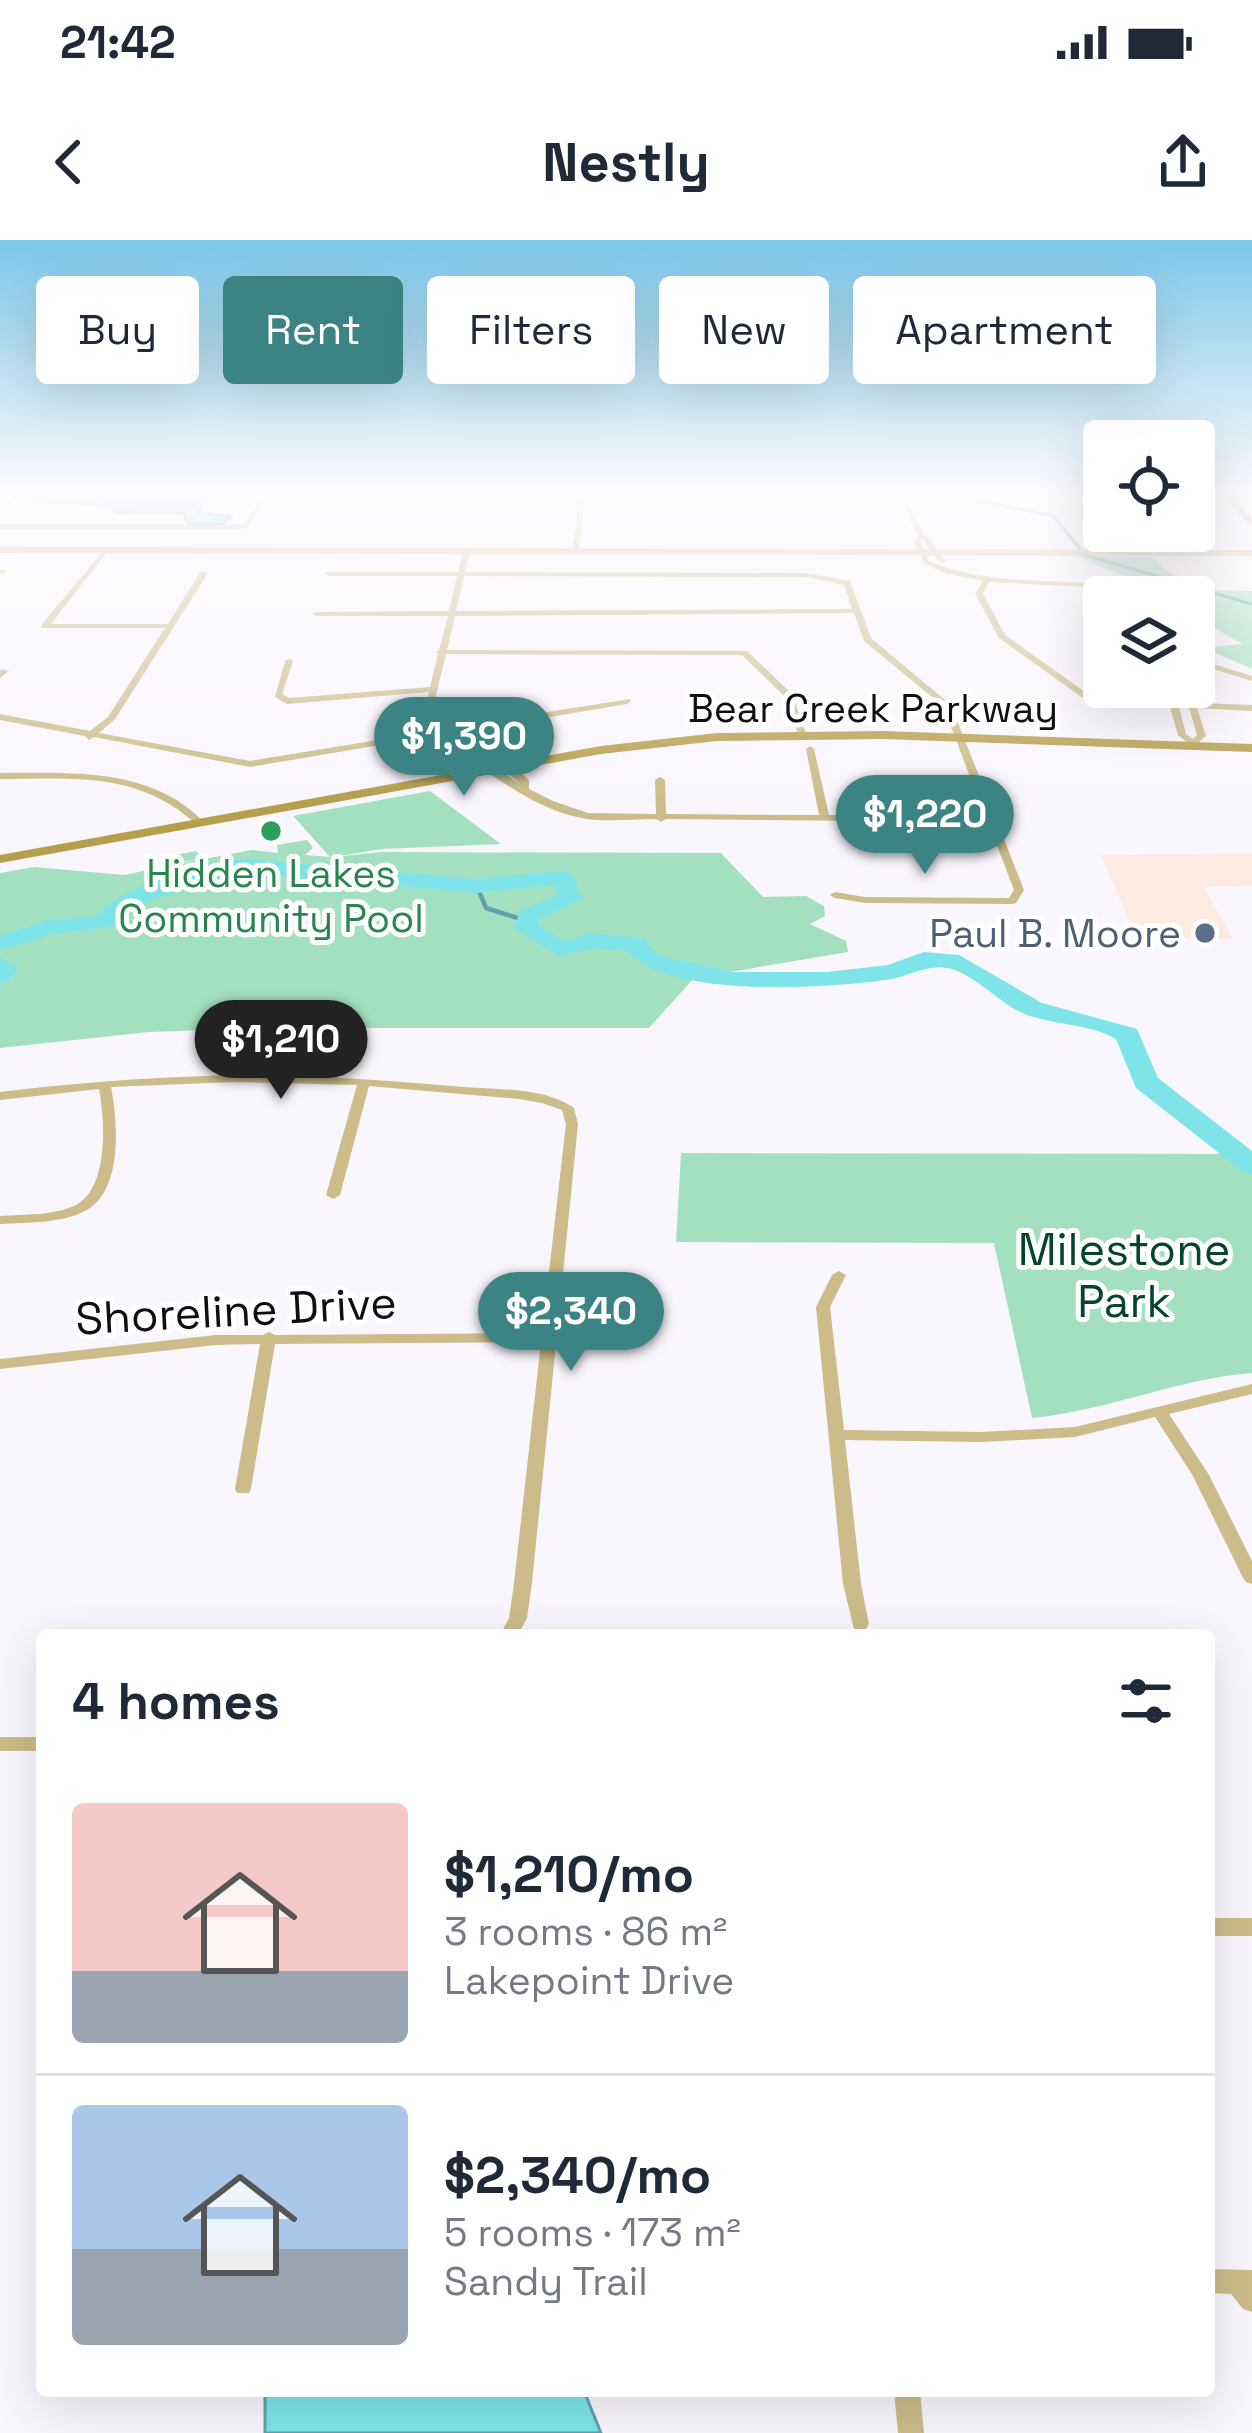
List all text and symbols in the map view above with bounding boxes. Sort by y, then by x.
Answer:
text: 21:42 [60,14,176,71]
text: Nestly [542,128,710,197]
icon: back [36,129,102,195]
icon: share [1150,129,1216,195]
chip: Buy [36,276,199,384]
chip: Rent [223,276,403,384]
chip: Filters [427,276,635,384]
chip: New [659,276,829,384]
chip: Apartment [853,276,1156,384]
map controls [1083,420,1215,708]
button: locate [1083,420,1215,552]
button: layers [1083,576,1215,708]
street label: Bear Creek Parkway [688,684,1058,733]
pin: $1,390 [366,697,562,799]
text: $1,390 [401,711,527,760]
pin: $1,220 [827,775,1023,877]
text: $1,220 [863,789,987,838]
marker: Hidden Lakes Community Pool [258,818,284,844]
place label: Hidden Lakes Community Pool [118,849,424,943]
place label: Paul B. Moore [929,909,1181,958]
marker: Paul B. Moore [1192,920,1218,946]
pin: $1,210 [183,1000,379,1102]
text: $1,210 [222,1014,340,1063]
park label: Milestone Park [1018,1221,1230,1330]
pin: $2,340 [473,1272,669,1374]
street label: Shoreline Drive [74,1274,398,1347]
text: $2,340 [505,1286,637,1335]
icon: filters [1113,1668,1179,1734]
text: 4 homes [72,1669,280,1734]
text: $1,210/mo [444,1842,694,1907]
icon: home [168,1851,312,1995]
text: 3 rooms · 86 m² [444,1907,727,1956]
text: Lakepoint Drive [444,1956,734,2005]
text: $2,340/mo [444,2143,711,2208]
icon: home [168,2153,312,2297]
text: 5 rooms · 173 m² [444,2208,741,2257]
text: Sandy Trail [444,2257,648,2306]

